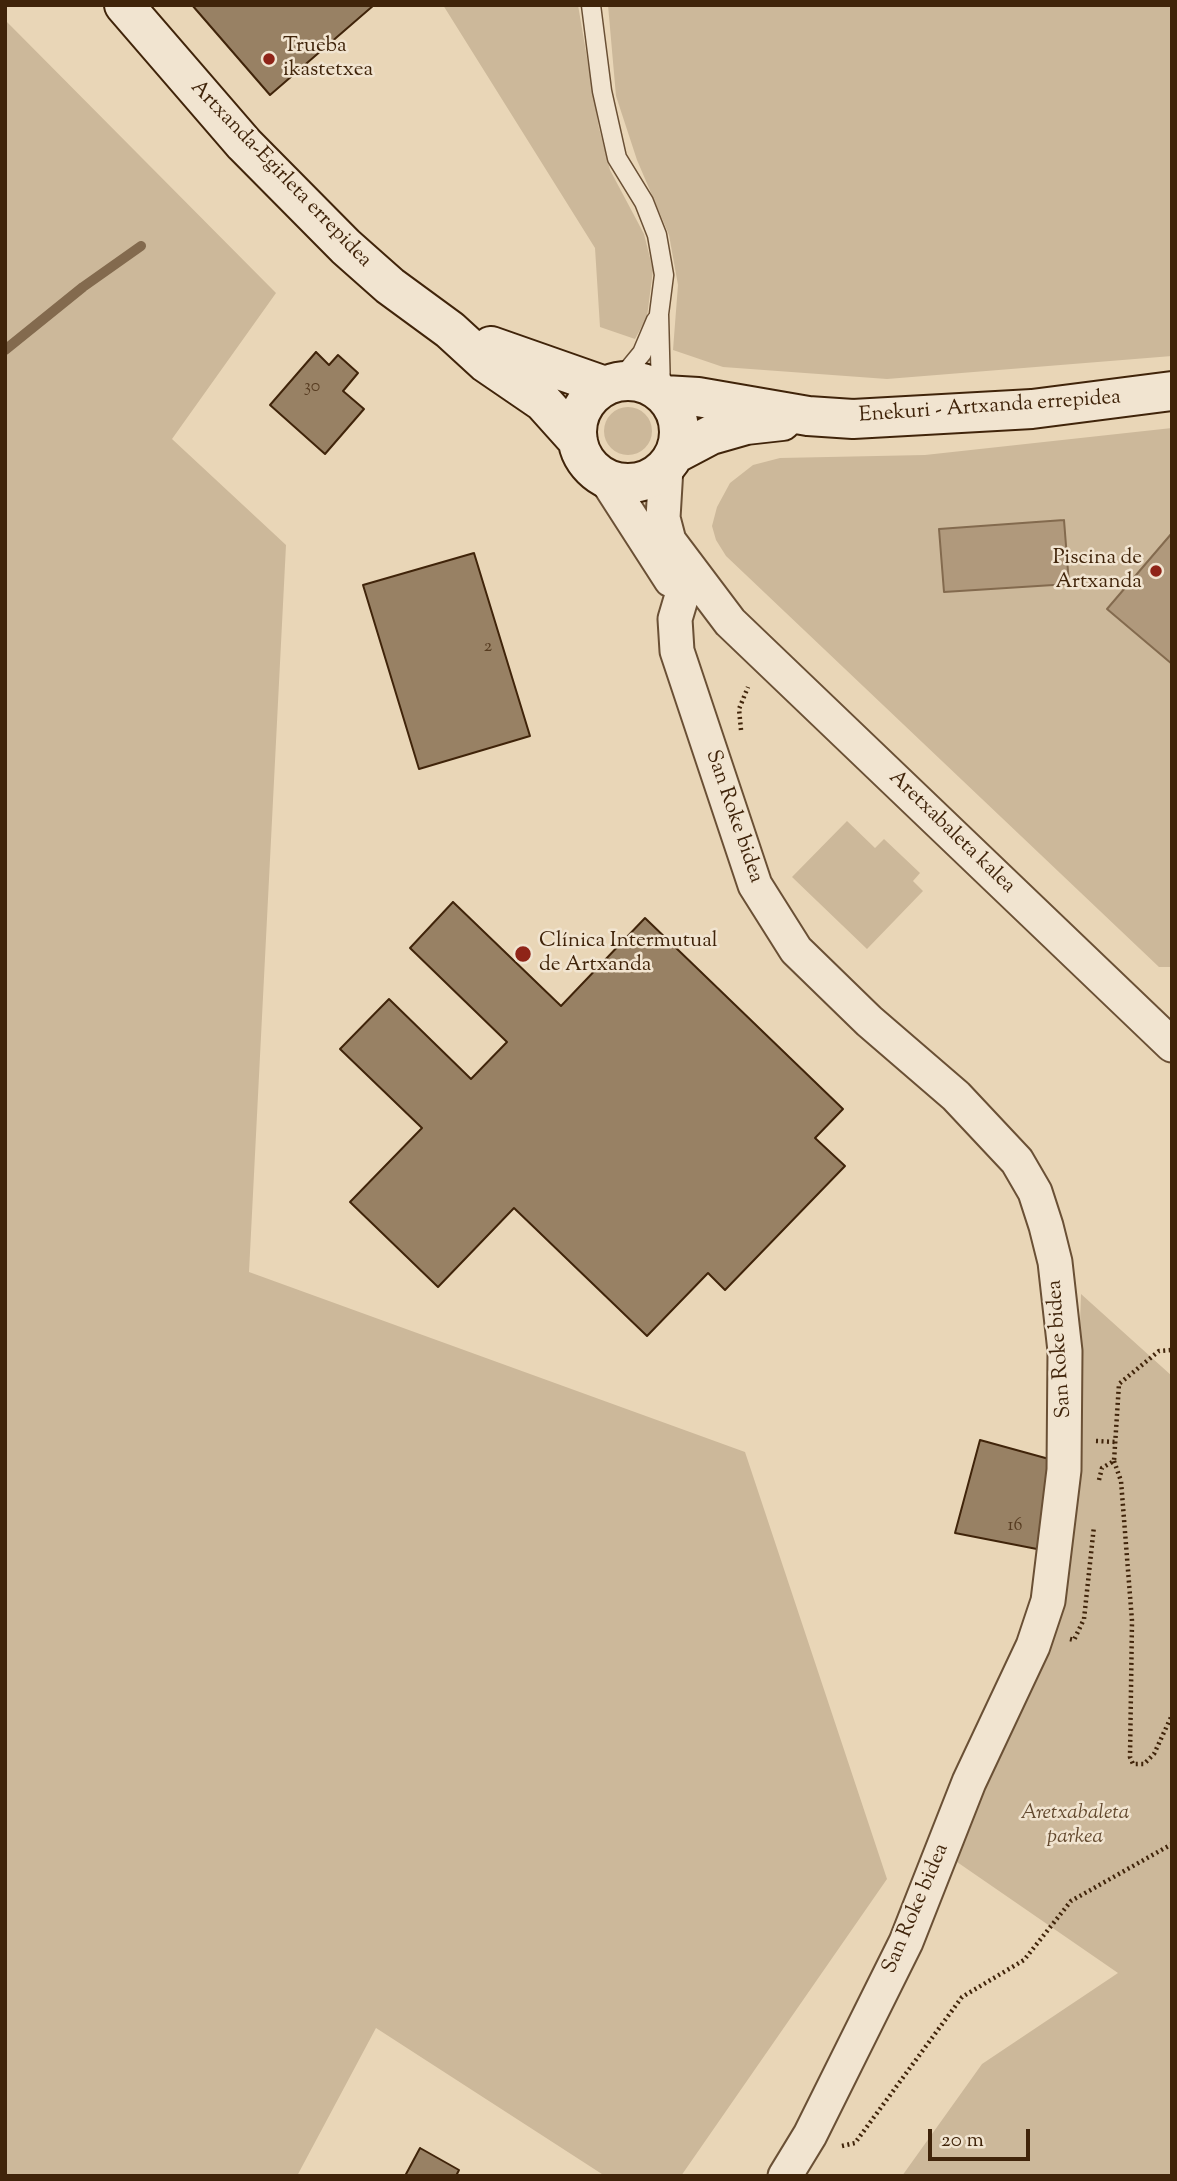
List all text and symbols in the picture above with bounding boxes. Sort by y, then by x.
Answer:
place label: Trueba ikastetxea [283,34,373,84]
marker: Trueba ikastetxea [261,51,277,67]
street label: Artxanda-Egirleta errepidea [184,76,376,274]
house number: 30 [304,377,320,399]
street label: Enekuri - Artxanda errepidea [858,386,1122,430]
place label: Piscina de Artxanda [1053,546,1142,596]
marker: Piscina de Artxanda [1148,563,1164,579]
house number: 2 [484,637,492,659]
street label: San Roke bidea [699,747,767,887]
street label: Aretxabaleta kalea [882,766,1020,900]
place label: Clínica Intermutual de Artxanda [539,929,718,979]
marker: Clínica Intermutual de Artxanda [513,944,533,964]
street label: San Roke bidea [1044,1279,1078,1419]
house number: 16 [1007,1516,1023,1538]
park label: Aretxabaleta parkea [1021,1801,1129,1851]
street label: San Roke bidea [878,1840,956,1978]
scale bar [932,2114,1034,2158]
text: 20 m [941,2126,984,2156]

